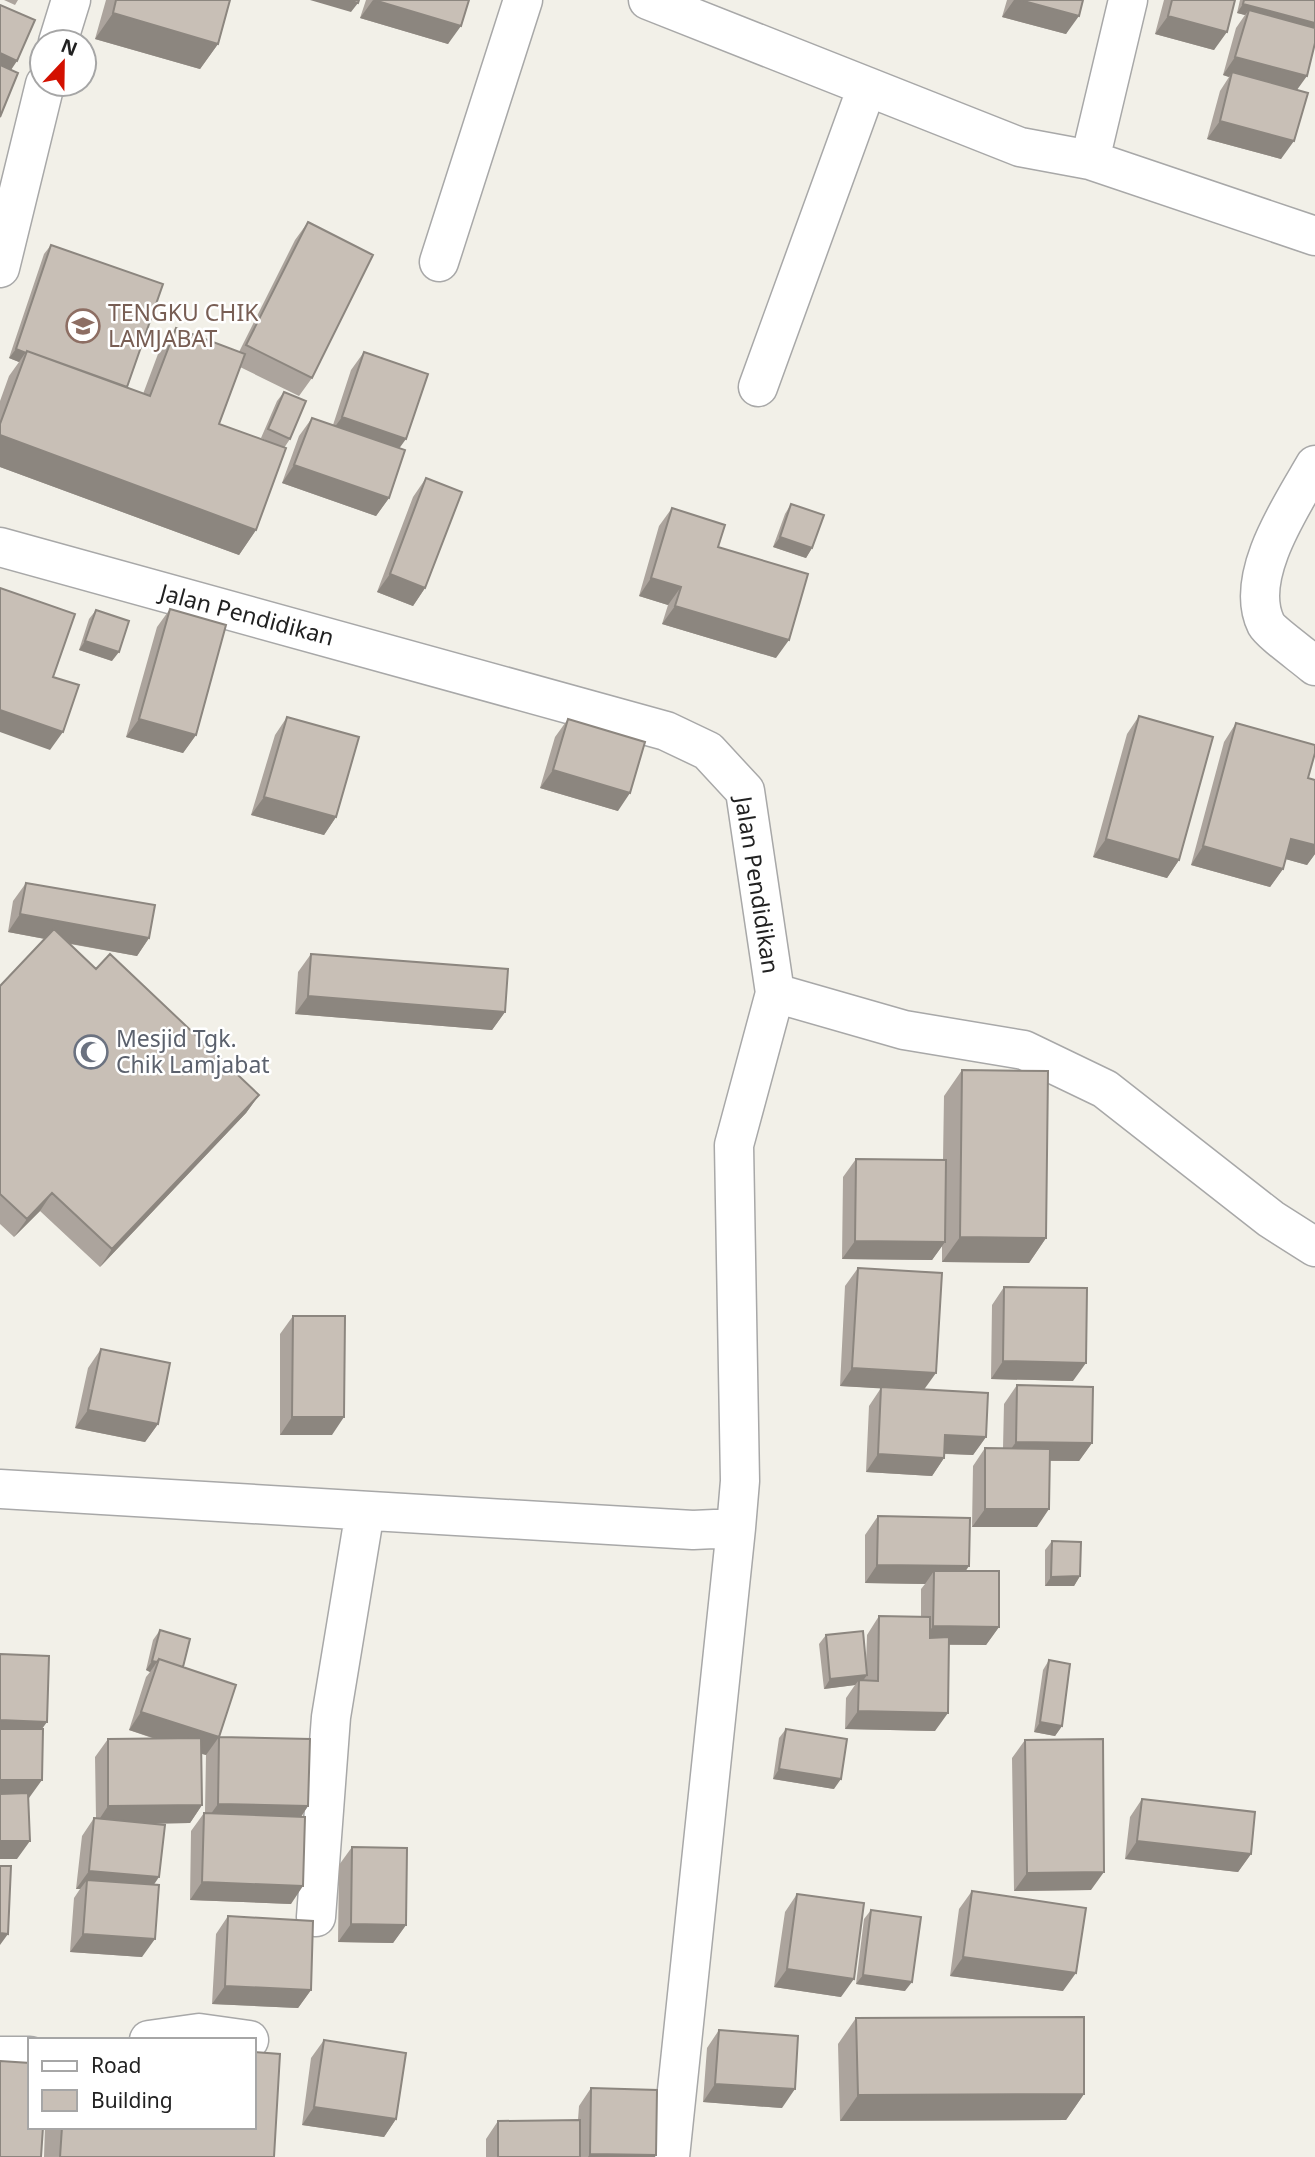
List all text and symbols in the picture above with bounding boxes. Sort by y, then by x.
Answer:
north arrow [28,28,98,98]
text: N [57,32,81,62]
place label: TENGKU CHIK LAMJABAT [108,296,259,354]
school or university icon: TENGKU CHIK LAMJABAT [64,307,102,345]
street label: Jalan Pendidikan [155,575,338,653]
street label: Jalan Pendidikan [728,792,788,976]
place label: Mesjid Tgk. Chik Lamjabat [116,1022,270,1080]
mosque icon: Mesjid Tgk. Chik Lamjabat [72,1033,110,1071]
legend [28,2038,256,2129]
text: Road [91,2051,141,2079]
text: Building [91,2086,173,2114]

